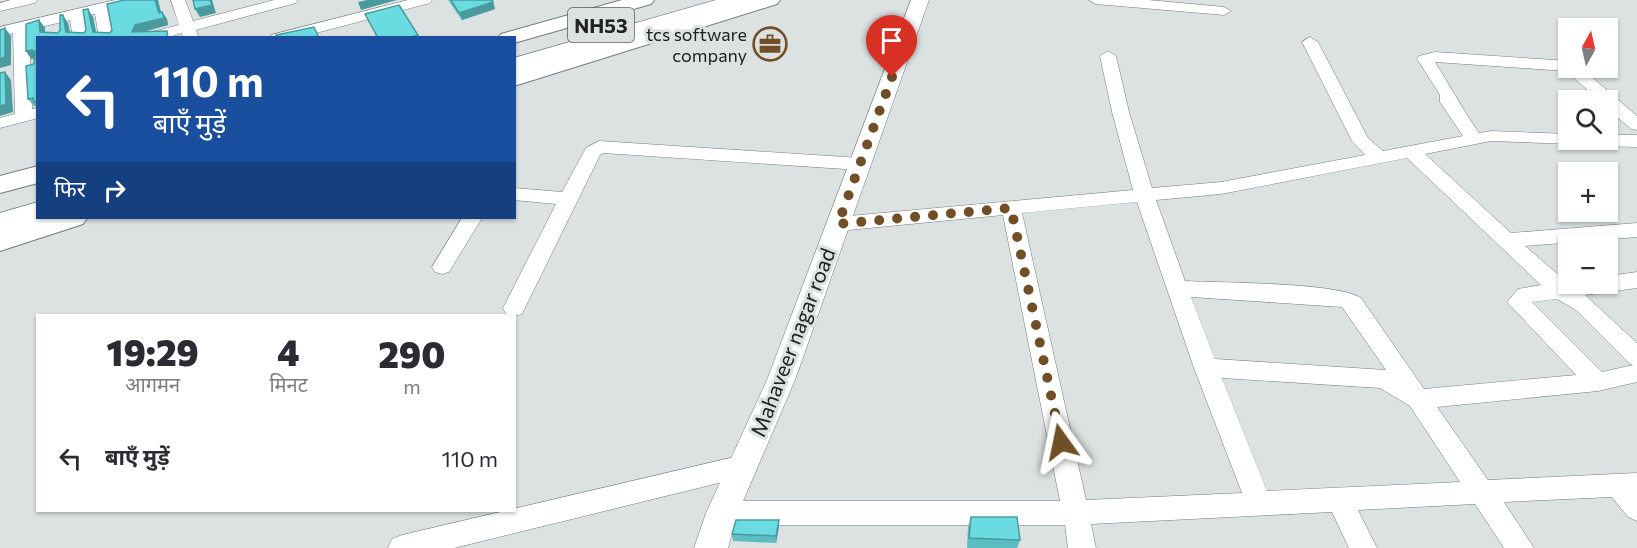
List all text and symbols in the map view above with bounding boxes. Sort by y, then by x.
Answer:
road number: NH53 [568,8,634,42]
pin [866,15,917,77]
north arrow [1558,18,1618,78]
map controls [1558,18,1618,294]
place label: tcs software company [646,23,747,66]
icon: arrive [875,24,908,57]
office icon: tcs software company [752,26,788,62]
text: 110 m [153,54,264,106]
icon: left [54,60,132,138]
button: search [1558,90,1618,150]
text: बाएँ मुड़ें [153,106,226,139]
button: + [1558,162,1618,222]
icon: right [98,174,131,207]
text: फिर [54,175,86,202]
button: − [1558,234,1618,294]
street label: Mahaveer nagar road [745,244,839,440]
text: 19:29 [107,329,199,373]
text: 4 [277,329,300,373]
text: 290 [378,331,445,375]
text: आगमन [125,372,180,396]
text: मिनट [269,372,308,396]
text: m [403,374,421,398]
position arrow [1029,410,1093,474]
icon: left [54,442,87,475]
text: बाएँ मुड़ें [105,443,170,470]
text: 110 m [441,445,498,472]

